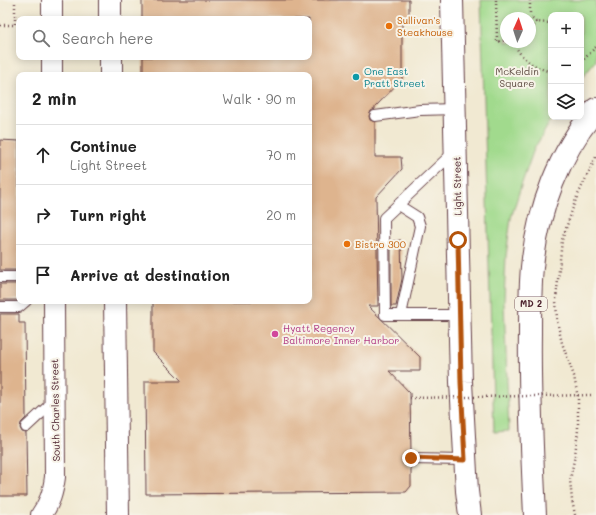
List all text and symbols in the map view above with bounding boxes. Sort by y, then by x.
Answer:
north arrow [500,12,536,48]
map controls [548,12,584,120]
button: + [548,12,584,48]
place label: Sullivan's Steakhouse [397,13,453,39]
search box [16,16,312,60]
marker: Sullivan's Steakhouse [384,21,394,31]
icon: search [30,27,52,49]
text: Search here [62,28,153,48]
button: − [548,48,584,84]
place label: One East Pratt Street [364,64,425,90]
park label: McKeldin Square [495,64,539,90]
marker: One East Pratt Street [351,72,361,82]
button: layers [548,84,584,120]
text: 2 min [32,87,77,109]
text: Walk · 90 m [222,90,296,107]
text: Continue [70,136,137,156]
icon: ahead [32,144,54,166]
text: 70 m [266,146,296,163]
text: Light Street [70,156,147,173]
street label: Light Street [449,156,465,216]
icon: right [32,204,54,226]
text: Turn right [70,205,147,225]
text: 20 m [266,206,296,223]
route start [449,231,467,249]
place label: Bistro 300 [355,237,406,251]
marker: Bistro 300 [342,239,352,249]
icon: arrive [32,264,54,286]
text: Arrive at destination [70,265,230,285]
road number: MD 2 [515,297,547,311]
place label: Hyatt Regency Baltimore Inner Harbor [283,321,399,347]
marker: Hyatt Regency Baltimore Inner Harbor [270,329,280,339]
street label: South Charles Street [47,358,63,462]
route end [402,449,420,467]

